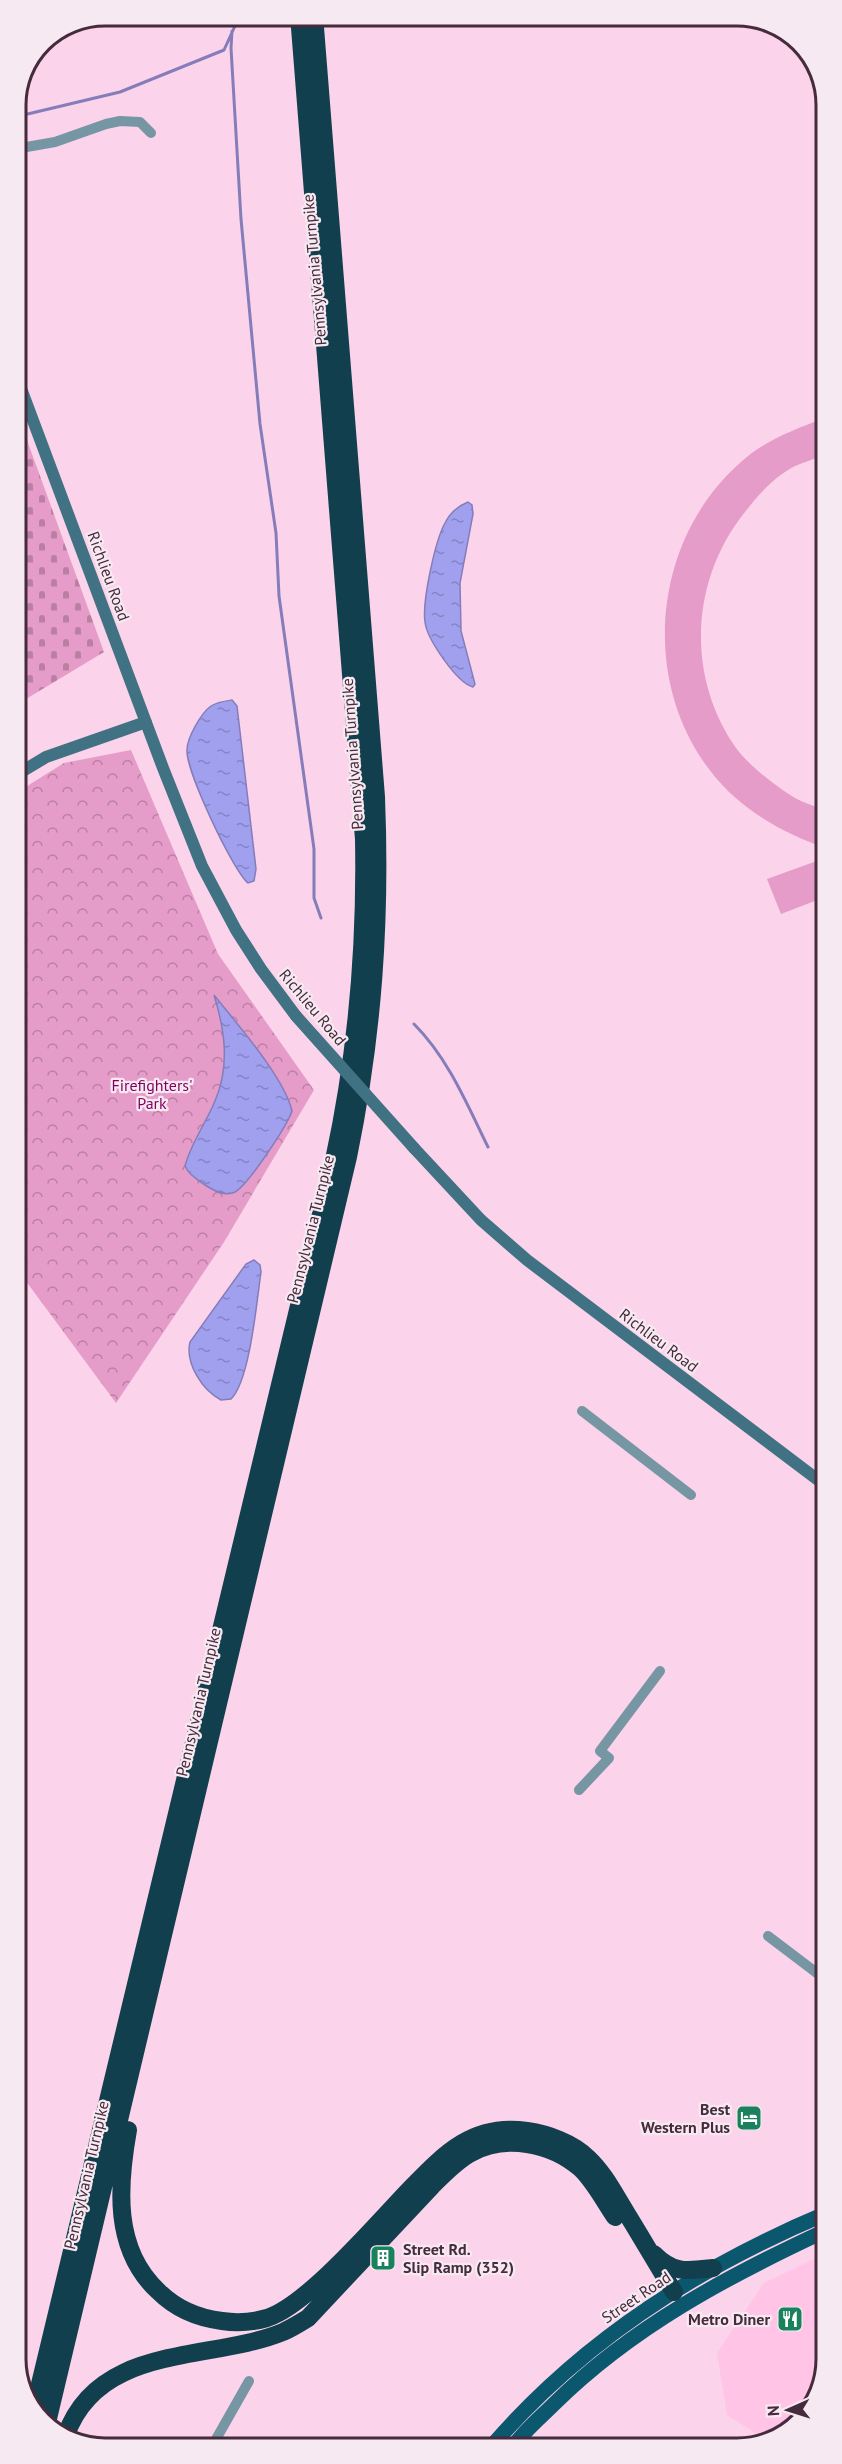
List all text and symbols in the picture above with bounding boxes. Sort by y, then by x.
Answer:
street label: Pennsylvania Turnpike [297,194,331,346]
street label: Richlieu Road [84,529,134,623]
street label: Pennsylvania Turnpike [337,678,367,830]
street label: Richlieu Road [275,965,351,1049]
park label: Firefighters' Park [111,1075,193,1113]
street label: Pennsylvania Turnpike [282,1153,338,1305]
street label: Richlieu Road [616,1304,702,1376]
street label: Pennsylvania Turnpike [171,1626,225,1778]
street label: Pennsylvania Turnpike [59,2099,113,2251]
place label: Best Western Plus [641,2099,730,2137]
hotel icon: Best Western Plus [734,2103,764,2133]
place label: Street Rd. Slip Ramp (352) [403,2239,514,2277]
building icon: Street Rd. Slip Ramp (352) [368,2243,398,2273]
street label: Street Road [598,2267,674,2327]
restaurant icon: Metro Diner [775,2304,805,2334]
place label: Metro Diner [688,2309,770,2329]
north arrow [758,2380,818,2440]
text: N [763,2405,783,2417]

